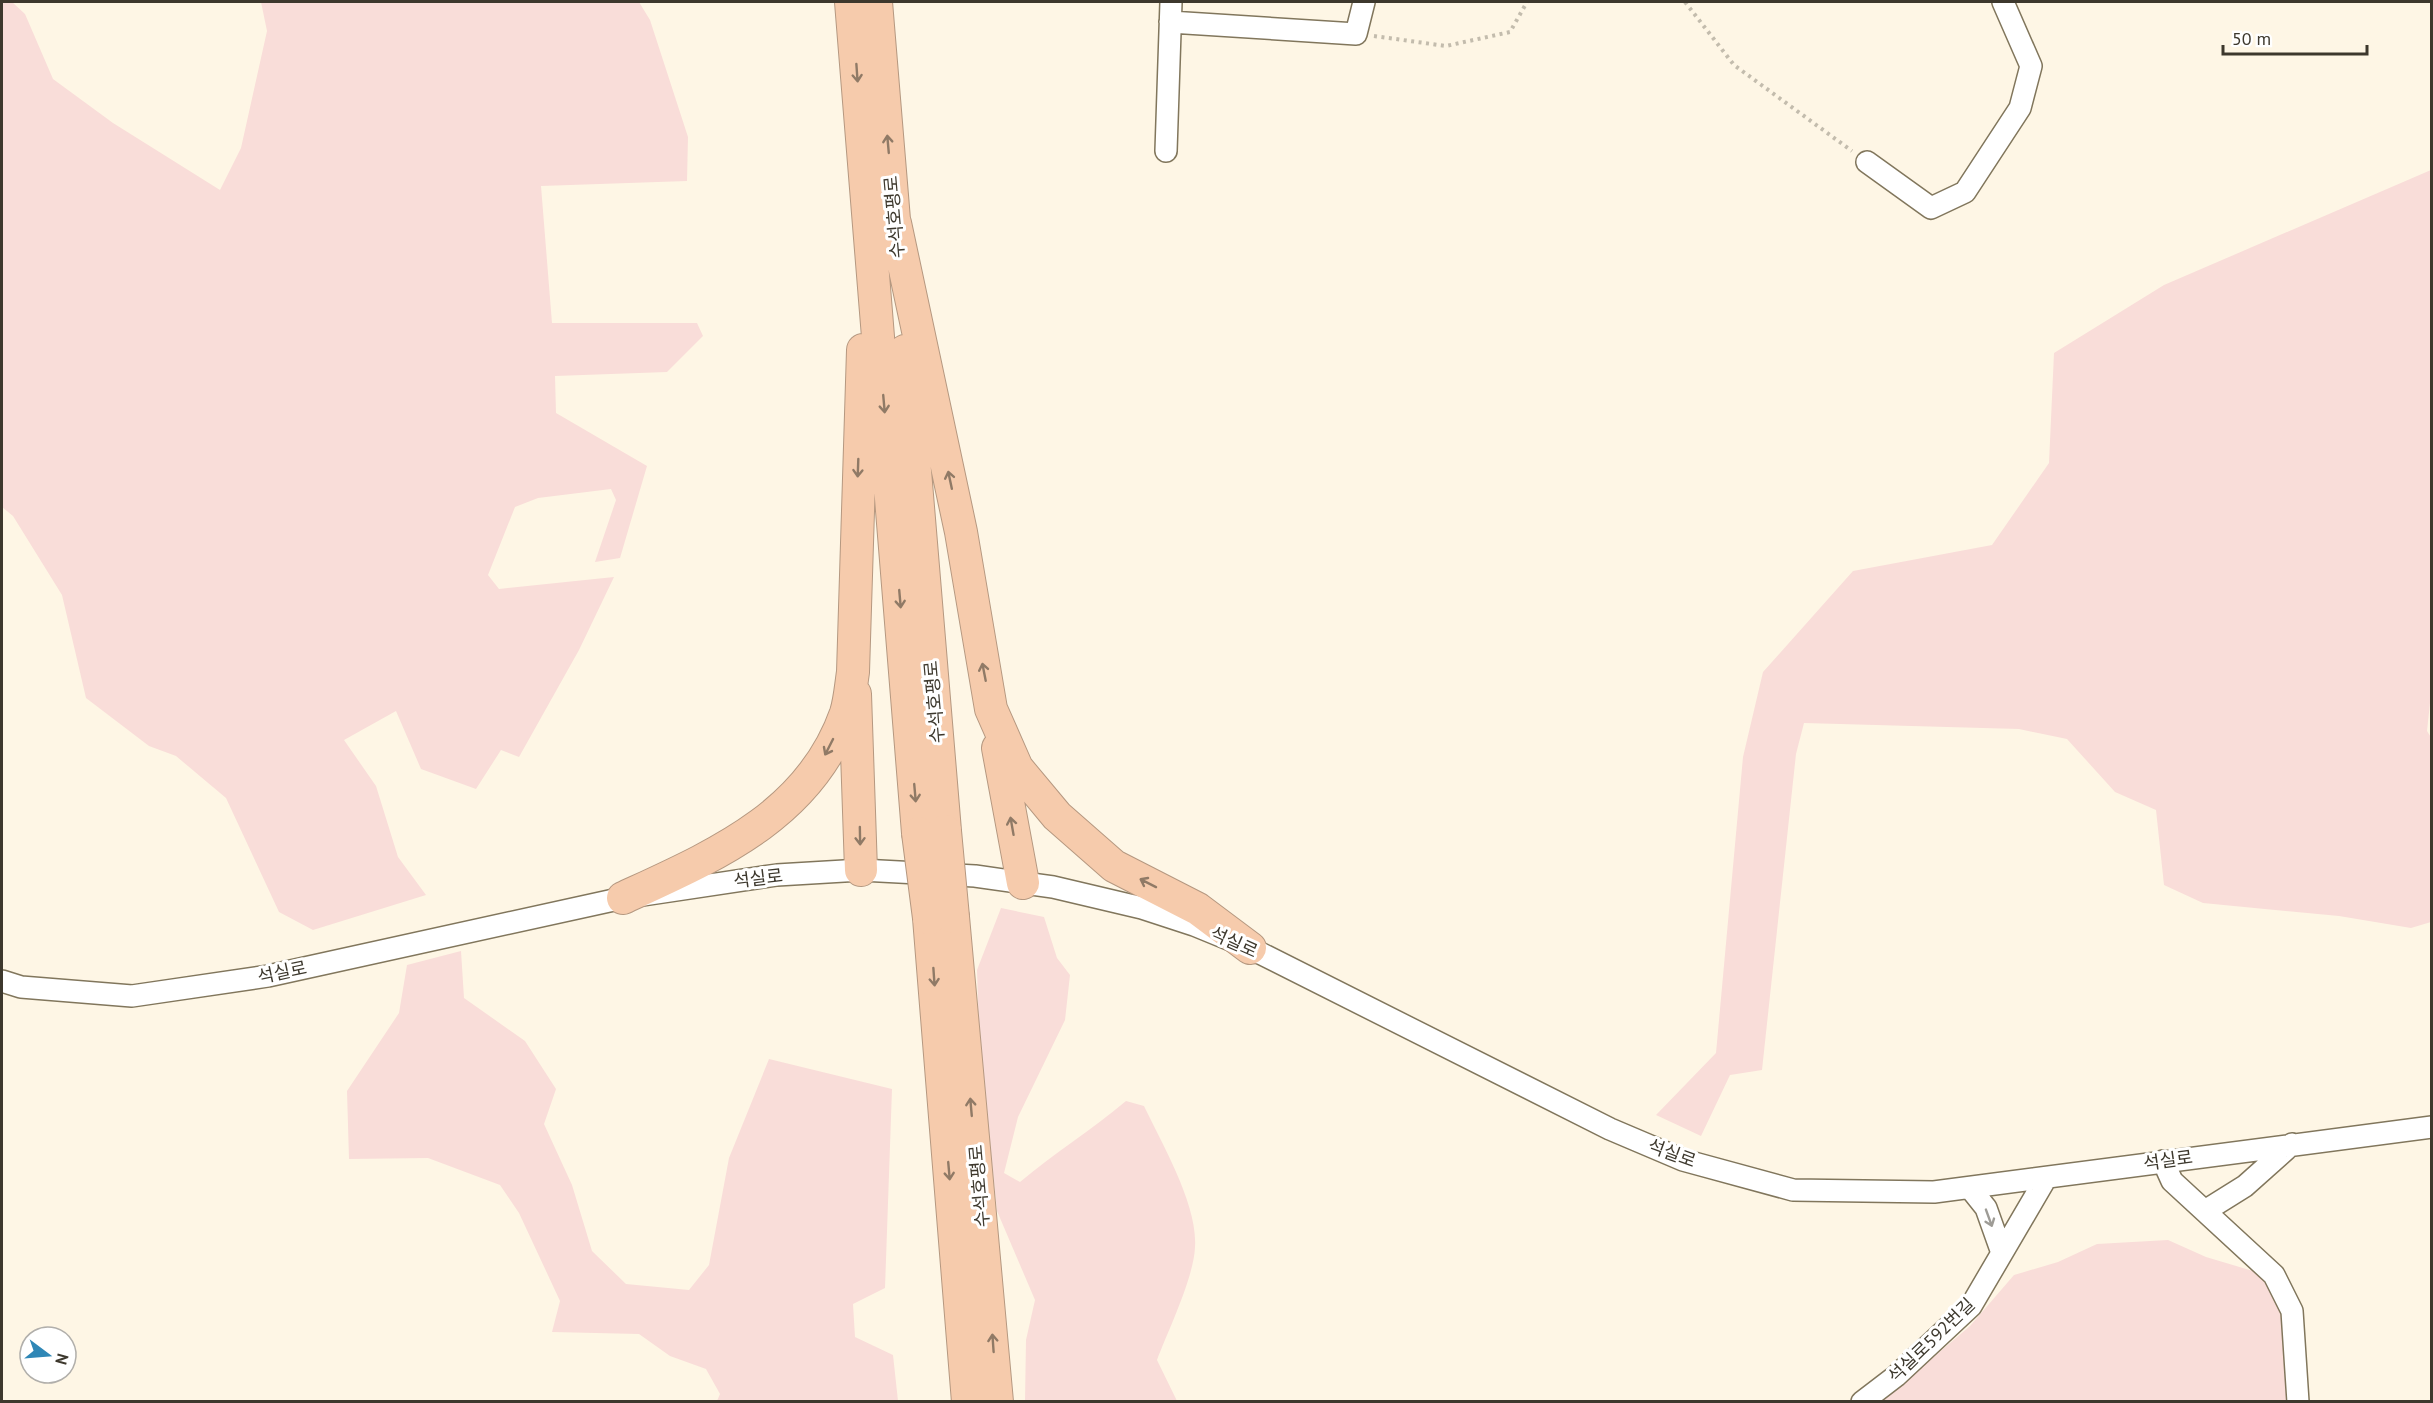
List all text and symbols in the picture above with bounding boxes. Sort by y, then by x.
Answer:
scale bar [2223,18,2367,56]
text: 50 m [2232,27,2271,50]
one-way arrow [852,62,863,82]
one-way arrow [882,134,893,154]
street label: 수석호평로 [879,175,909,259]
one-way arrow [879,394,890,414]
one-way arrow [853,457,864,477]
one-way arrow [944,470,955,490]
one-way arrow [895,588,906,608]
street label: 수석호평로 [919,660,949,744]
one-way arrow [978,662,989,682]
one-way arrow [822,738,834,756]
one-way arrow [910,783,921,802]
one-way arrow [1006,816,1017,836]
one-way arrow [855,825,866,845]
street label: 석실로 [732,864,784,892]
one-way arrow [1139,877,1157,889]
street label: 석실로 [1207,921,1261,963]
street label: 석실로 [255,956,309,988]
one-way arrow [928,966,939,986]
one-way arrow [965,1098,976,1118]
street label: 석실로 [1645,1134,1699,1172]
street label: 수석호평로 [964,1144,994,1228]
street label: 석실로 [2142,1145,2194,1175]
one-way arrow [944,1161,955,1181]
one-way arrow [1985,1209,1996,1227]
street label: 석실로592번길 [1883,1293,1979,1387]
north arrow [18,1325,78,1385]
one-way arrow [987,1334,998,1354]
text: N [51,1351,73,1367]

